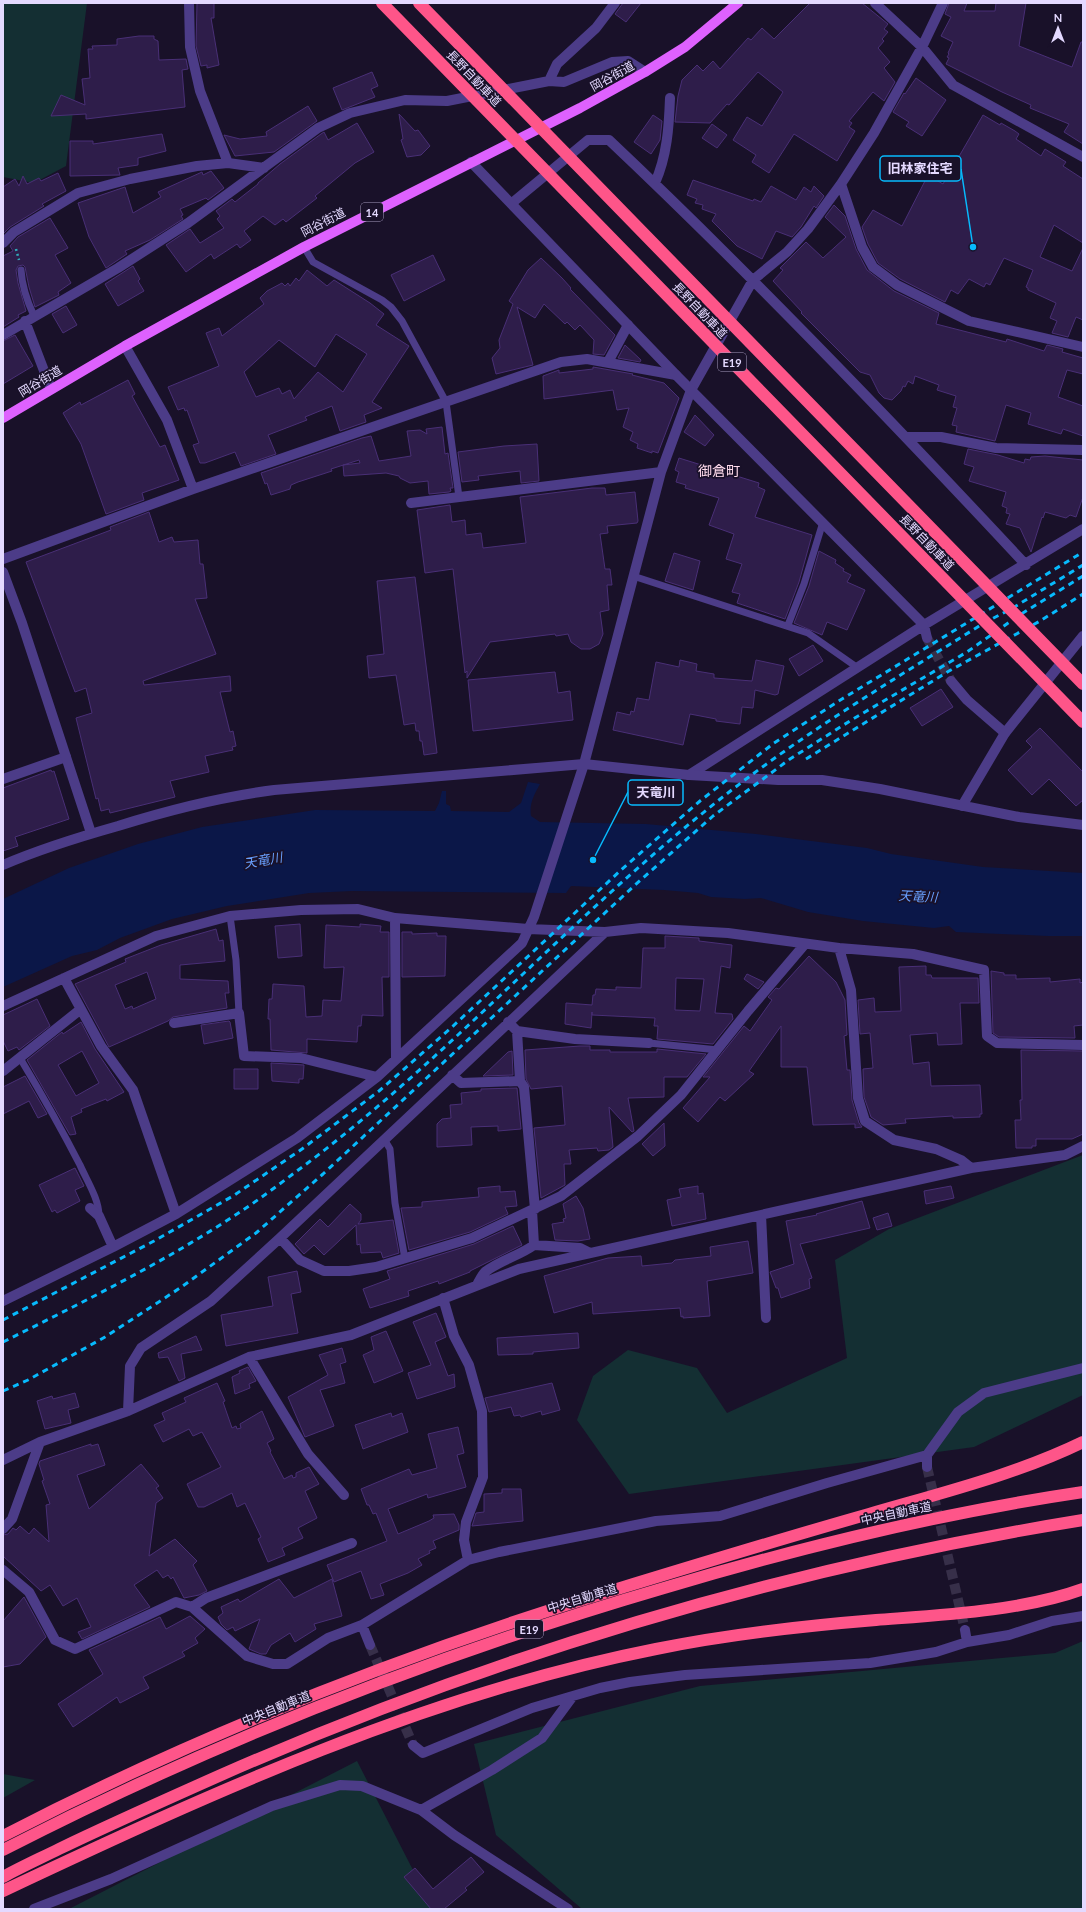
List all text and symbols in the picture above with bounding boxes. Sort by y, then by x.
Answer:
north arrow [1038,8,1078,48]
text: N [1054,11,1062,24]
street label: 長野自動車道 [444,47,504,109]
street label: 岡谷街道 [587,58,637,94]
callout: 旧林家住宅 [880,156,961,181]
text: 旧林家住宅 [887,160,953,176]
road number: 14 [361,203,383,221]
street label: 岡谷街道 [298,204,348,240]
street label: 長野自動車道 [670,279,730,341]
road number: E19 [718,353,746,371]
street label: 岡谷街道 [16,362,64,400]
district label: 御倉町 [698,462,740,479]
street label: 長野自動車道 [897,511,957,573]
callout: 天竜川 [628,780,683,805]
text: 天竜川 [636,784,676,800]
water label: 天竜川 [242,848,286,871]
water label: 天竜川 [898,887,940,905]
street label: 中央自動車道 [859,1498,933,1528]
street label: 中央自動車道 [545,1580,619,1616]
road number: E19 [515,1620,543,1638]
street label: 中央自動車道 [240,1688,312,1728]

